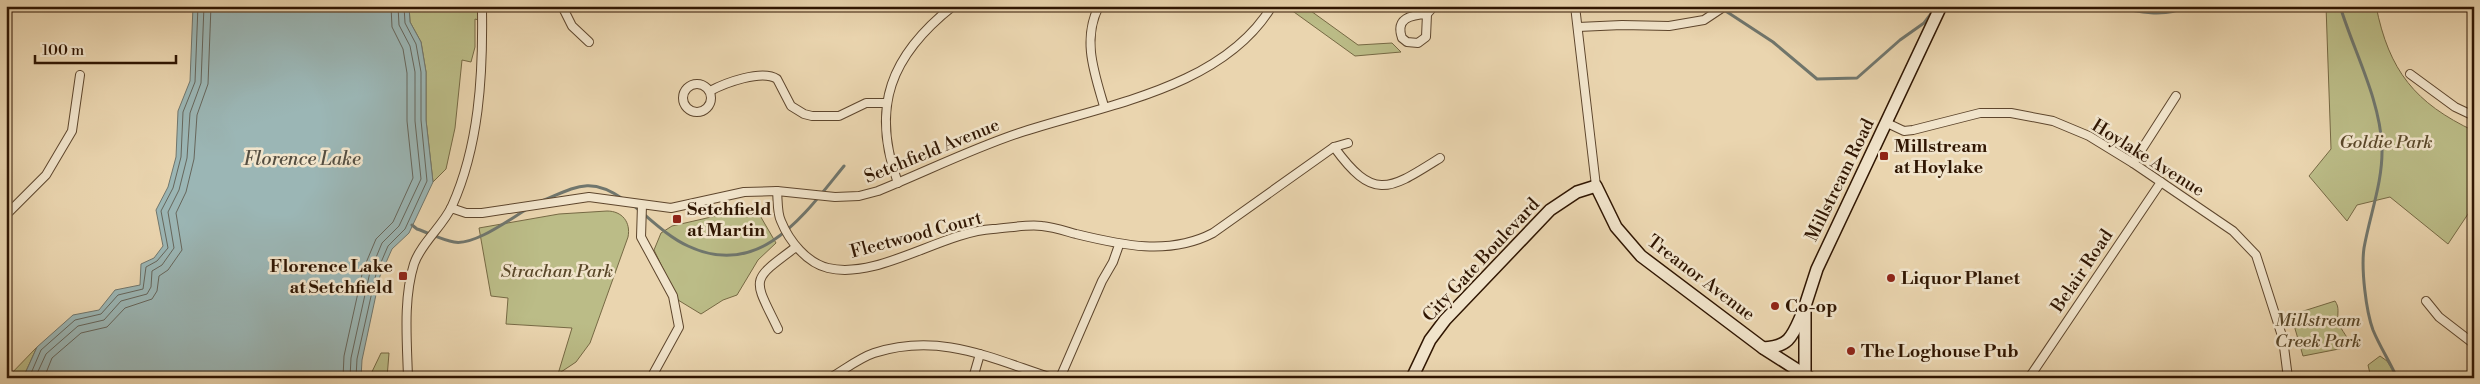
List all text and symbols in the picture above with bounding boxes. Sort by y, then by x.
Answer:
scale bar [35,32,176,64]
text: 100 m [42,41,84,60]
street label: Setchfield Avenue [861,113,1003,189]
street label: Millstream Road [1800,114,1880,245]
street label: Hoylake Avenue [2087,114,2209,202]
park label: Goldie Park [2339,131,2433,154]
place label: Millstream at Hoylake [1894,135,1988,179]
water label: Florence Lake [243,147,361,171]
marker: Millstream at Hoylake [1878,150,1890,162]
street label: City Gate Boulevard [1417,193,1545,327]
place label: Setchfield at Martin [687,198,772,242]
street label: Fleetwood Court [848,206,985,264]
marker: Setchfield at Martin [671,213,683,225]
street label: Belair Road [2045,224,2119,318]
street label: Treanor Avenue [1642,230,1760,326]
place label: Florence Lake at Setchfield [270,255,393,299]
park label: Strachan Park [501,260,613,283]
place label: Liquor Planet [1901,267,2020,290]
marker: Florence Lake at Setchfield [397,270,409,282]
marker: Liquor Planet [1885,272,1897,284]
place label: Co-op [1785,295,1838,318]
marker: Co-op [1769,300,1781,312]
park label: Millstream Creek Park [2275,309,2361,353]
place label: The Loghouse Pub [1861,340,2019,363]
marker: The Loghouse Pub [1845,345,1857,357]

